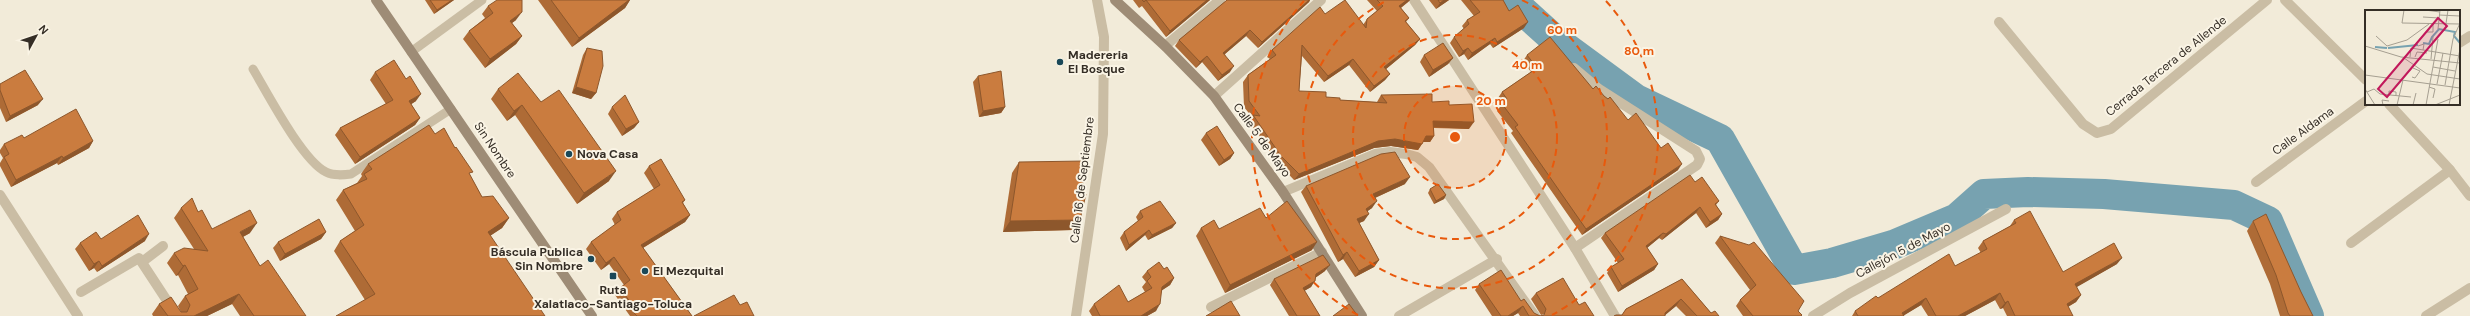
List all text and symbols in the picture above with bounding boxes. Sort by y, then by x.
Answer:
inset map [2365,10,2460,105]
street label: Cerrada Tercera de Allende [2102,12,2230,120]
north arrow [16,16,56,56]
text: N [36,22,52,37]
text: 60 m [1547,22,1577,38]
text: 80 m [1624,43,1654,59]
place label: Madereria El Bosque [1068,47,1128,77]
marker: Madereria El Bosque [1055,57,1065,67]
text: 40 m [1512,57,1542,73]
text: 20 m [1476,93,1506,109]
street label: Calle 5 de Mayo [1230,100,1294,180]
street label: Calle Aldama [2269,103,2337,159]
street label: Calle 16 de Septiembre [1066,116,1098,244]
street label: Sin Nombre [470,119,520,181]
centre of rings [1448,130,1462,144]
place label: Nova Casa [577,146,638,162]
marker: Nova Casa [564,149,574,159]
street label: Callejón 5 de Mayo [1853,218,1953,282]
place label: Báscula Publica Sin Nombre [491,244,583,274]
marker: Báscula Publica Sin Nombre [586,254,596,264]
place label: El Mezquital [653,263,724,279]
marker: El Mezquital [640,266,650,276]
marker: Ruta Xalatlaco-Santiago-Toluca [608,271,618,281]
place label: Ruta Xalatlaco-Santiago-Toluca [534,282,692,312]

